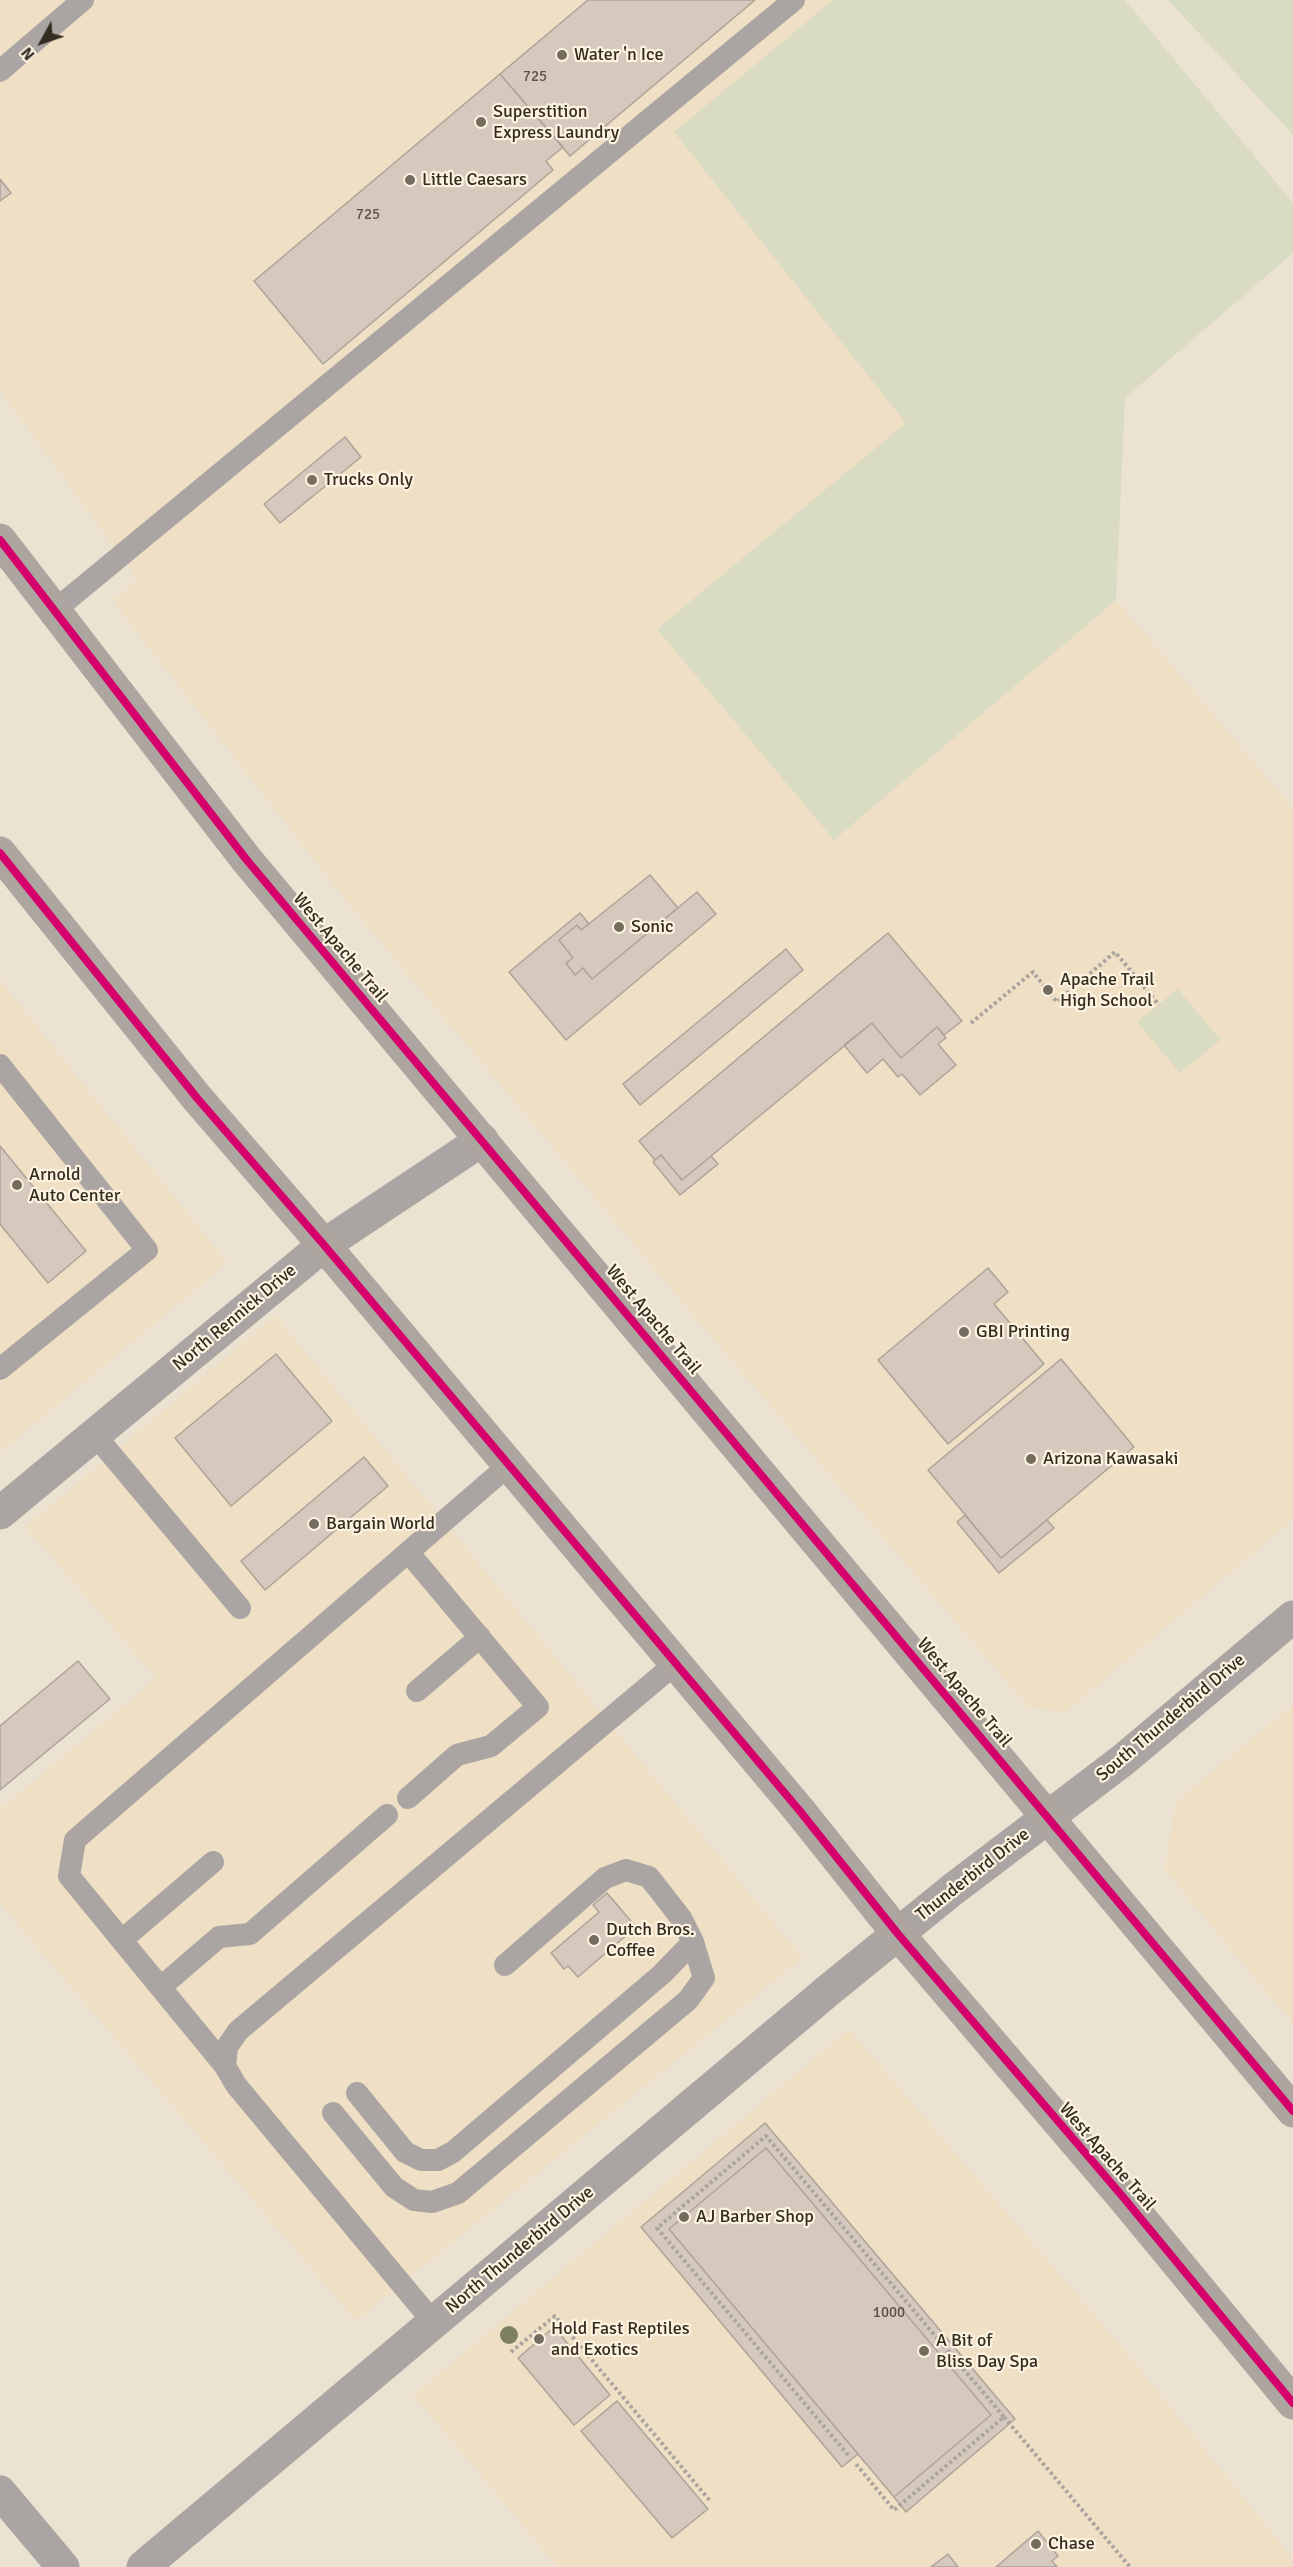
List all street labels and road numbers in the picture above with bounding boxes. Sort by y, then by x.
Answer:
street label: West Apache Trail [288,889,392,1007]
street label: North Rennick Drive [169,1260,301,1376]
street label: West Apache Trail [601,1261,705,1379]
street label: West Apache Trail [912,1634,1016,1752]
street label: South Thunderbird Drive [1092,1650,1250,1786]
street label: Thunderbird Drive [912,1824,1034,1926]
street label: West Apache Trail [1054,2098,1160,2216]
street label: North Thunderbird Drive [442,2182,598,2318]

